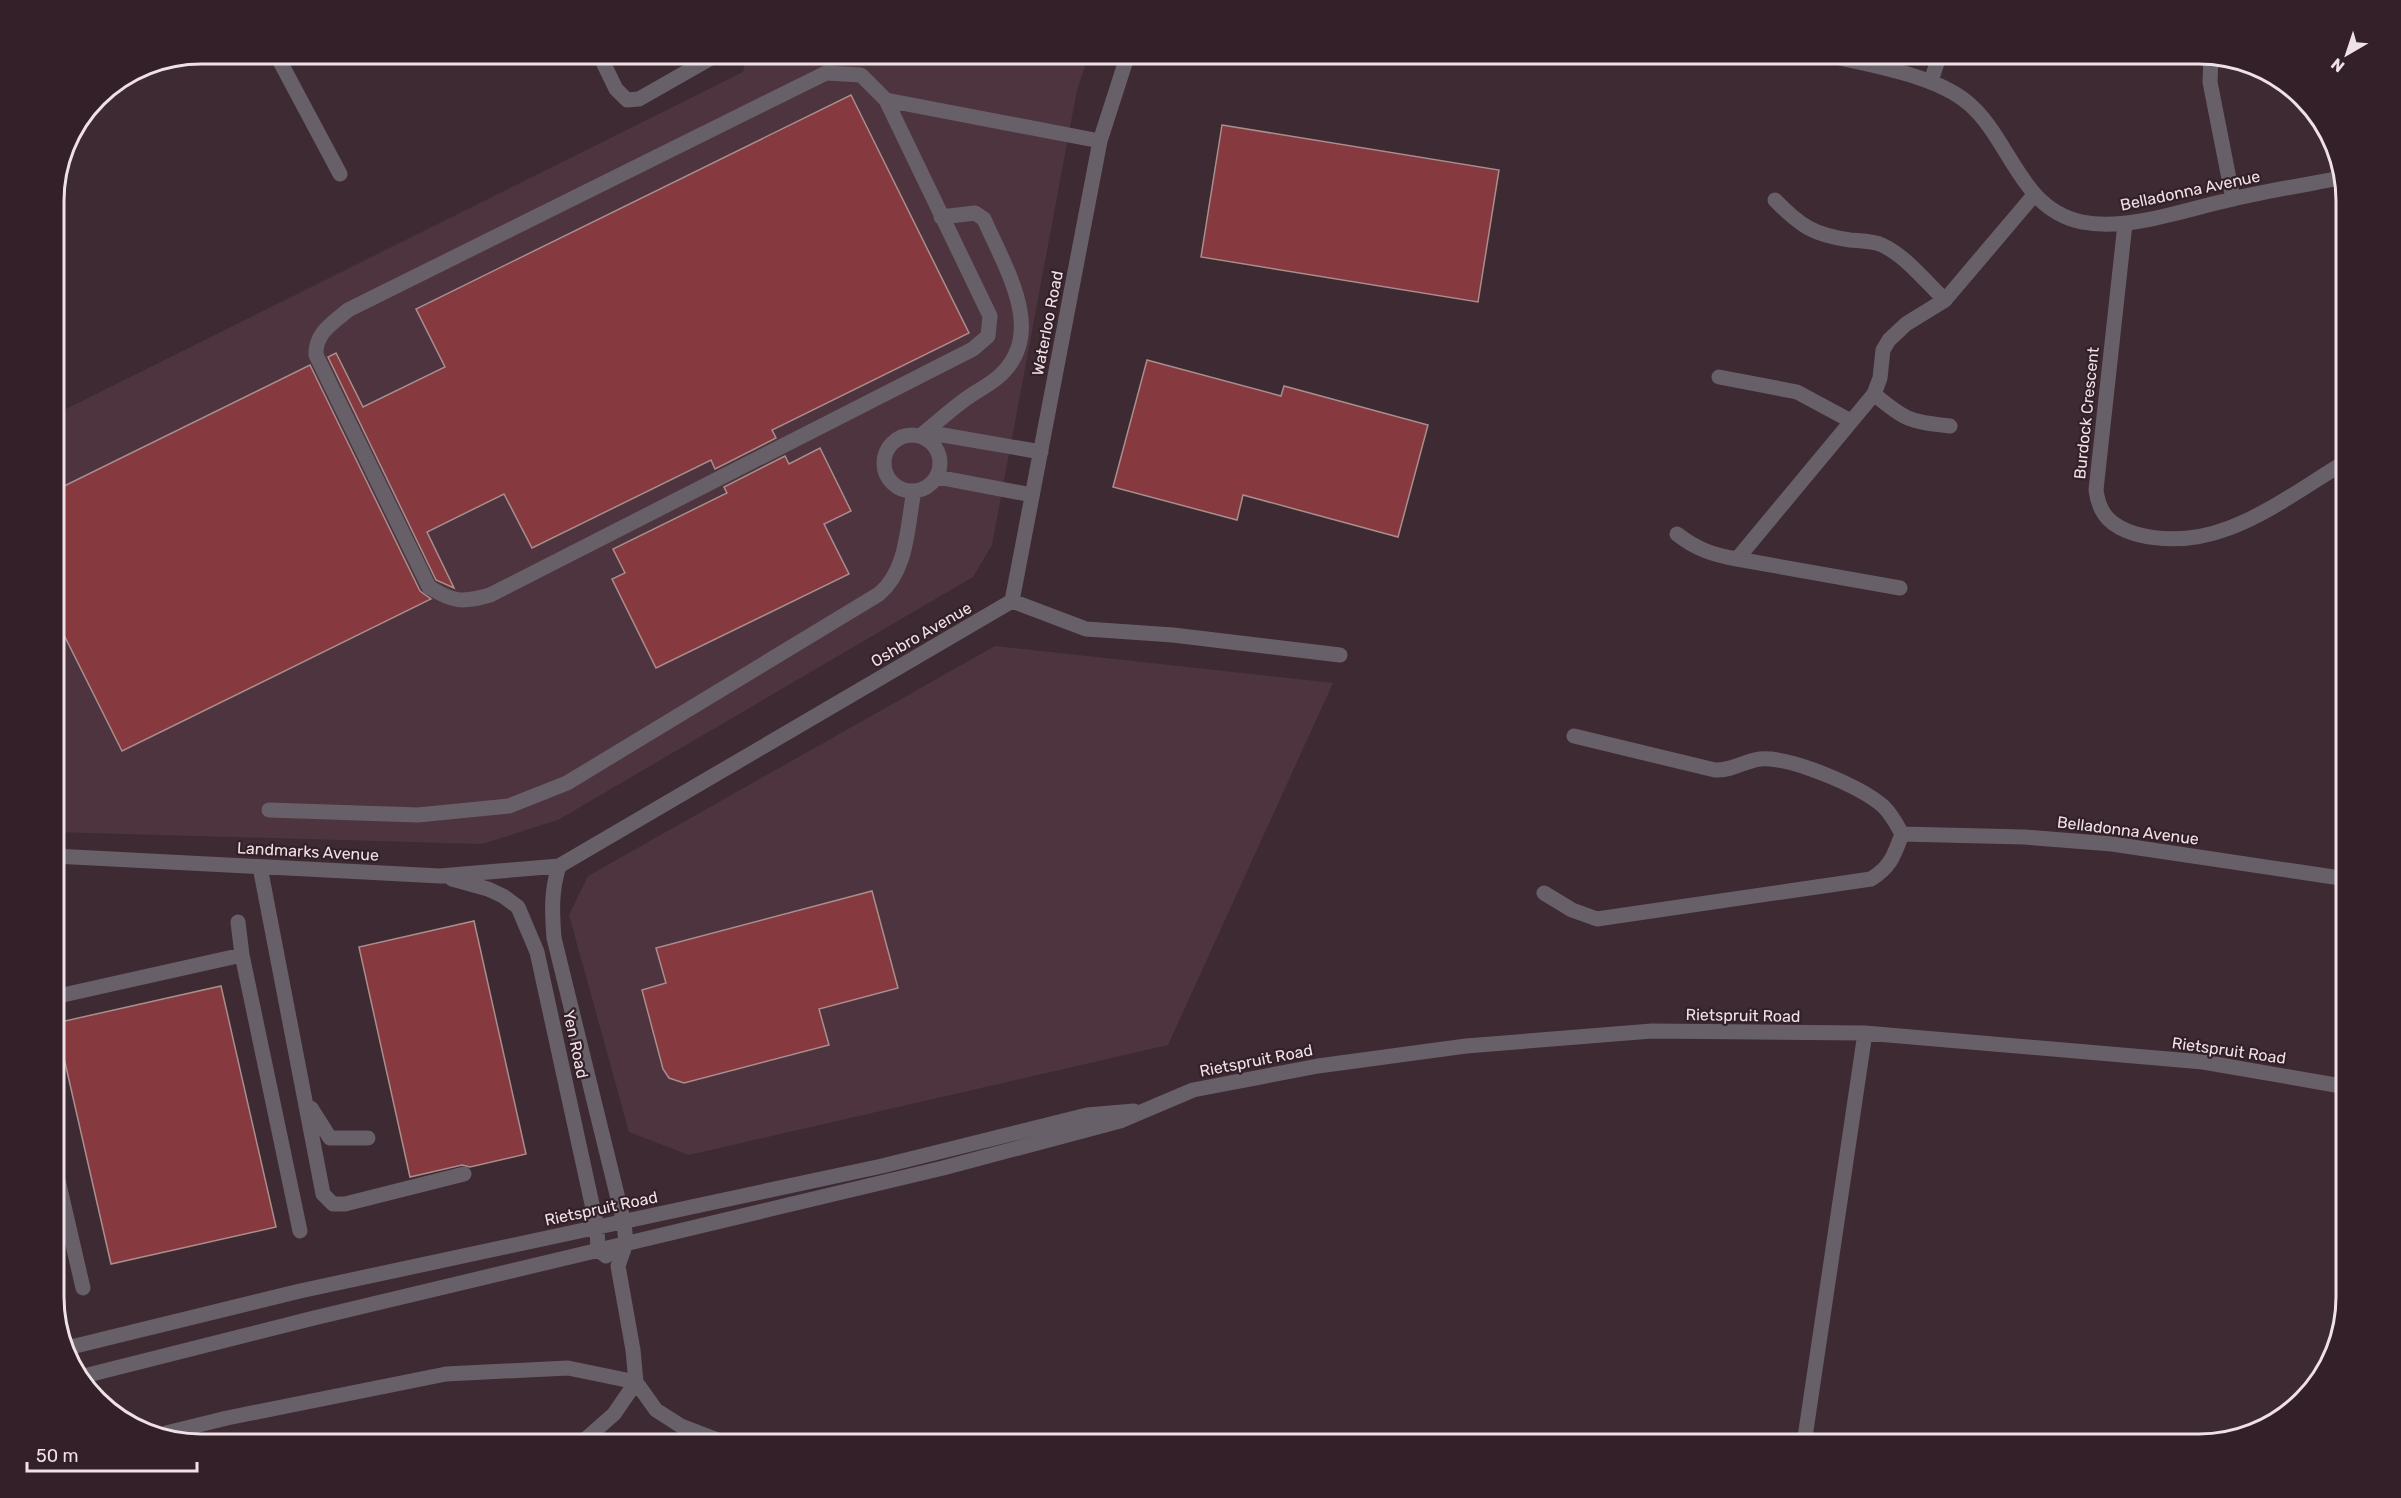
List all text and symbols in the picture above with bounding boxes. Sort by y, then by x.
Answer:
north arrow [2317,24,2377,84]
text: N [2327,54,2348,76]
street label: Belladonna Avenue [2118,166,2262,215]
street label: Waterloo Road [1028,269,1067,377]
street label: Burdock Crescent [2070,346,2103,480]
street label: Oshbro Avenue [868,598,975,671]
street label: Belladonna Avenue [2056,812,2200,849]
street label: Landmarks Avenue [237,838,379,865]
street label: Rietspruit Road [1685,1005,1801,1026]
street label: Yen Road [559,1008,592,1080]
street label: Rietspruit Road [2171,1033,2287,1068]
street label: Rietspruit Road [1198,1040,1314,1081]
street label: Rietspruit Road [543,1187,659,1230]
scale bar [27,1435,196,1473]
text: 50 m [36,1445,79,1467]

